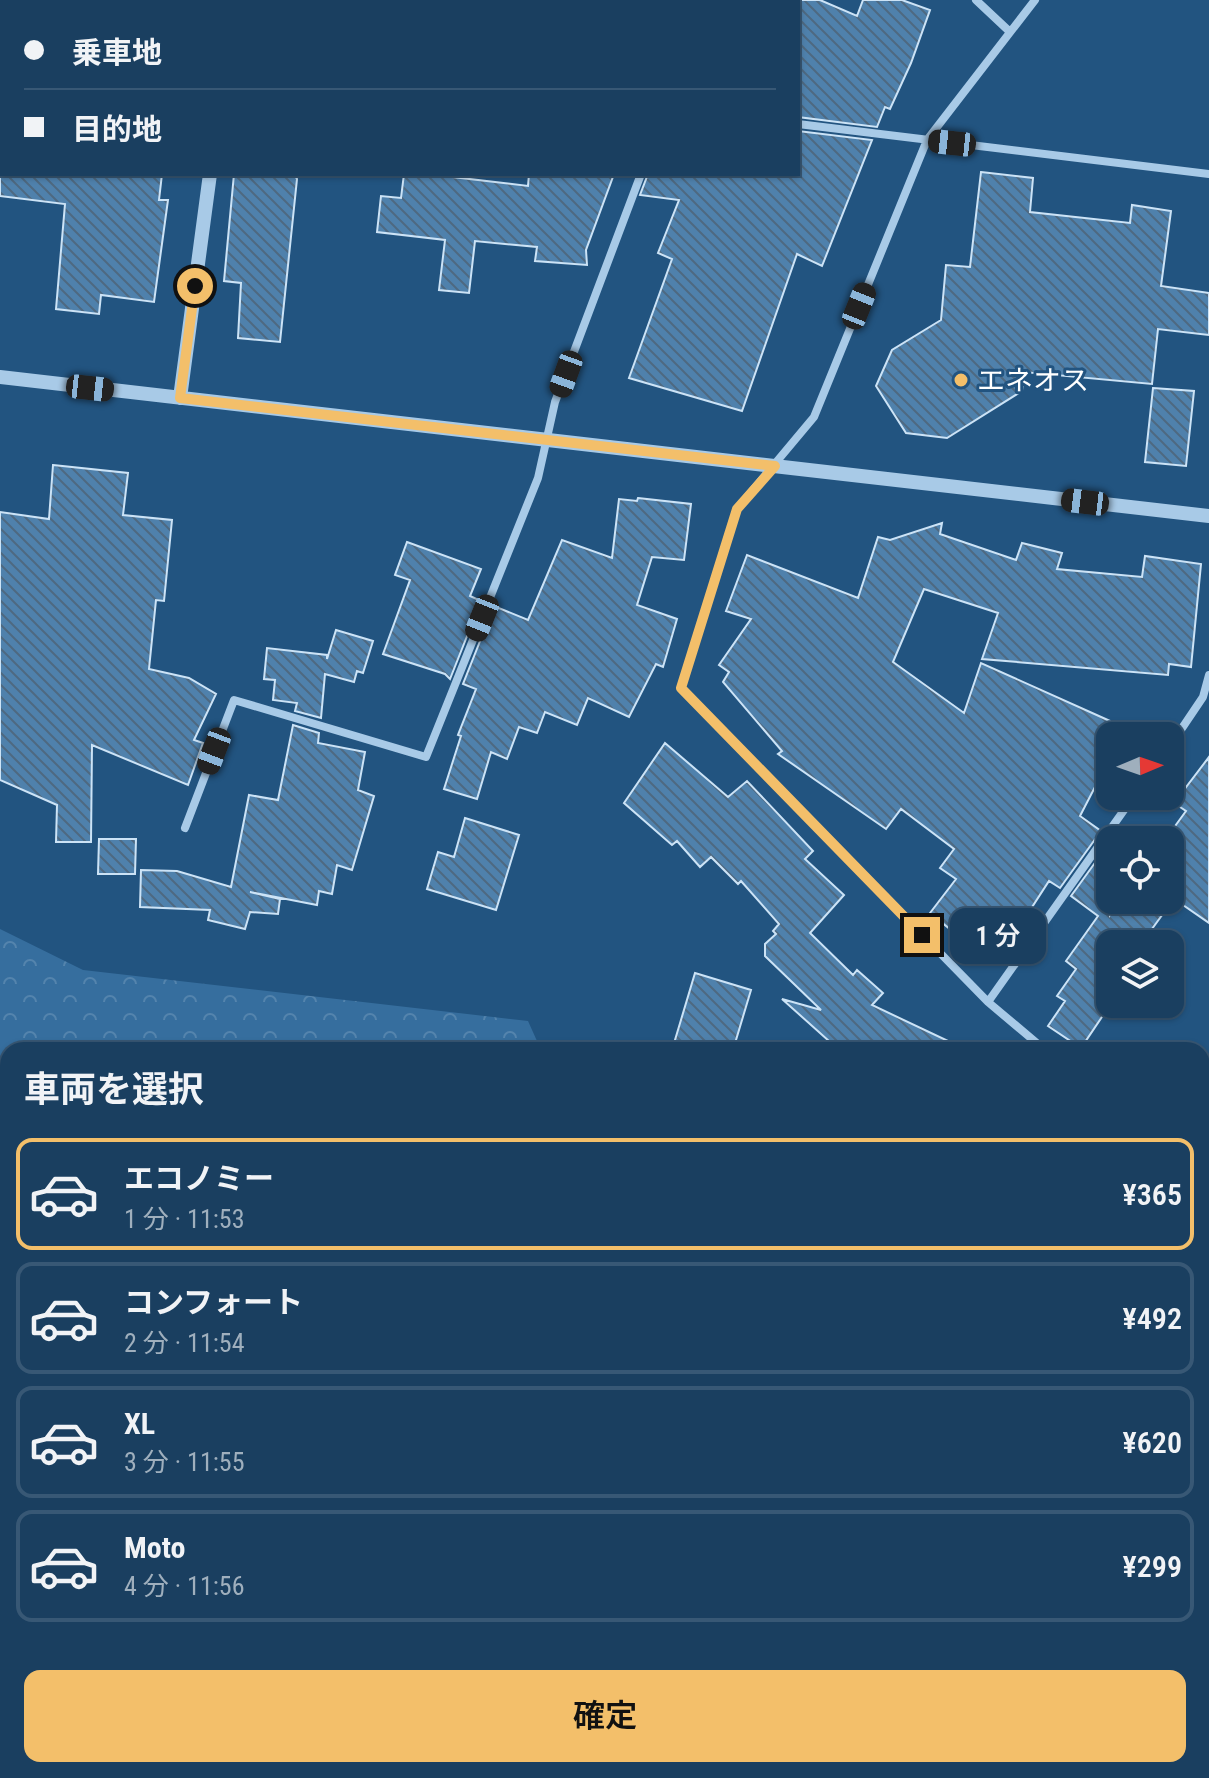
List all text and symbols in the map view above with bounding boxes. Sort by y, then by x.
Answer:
text: 乗車地 [72,35,162,70]
text: 目的地 [72,112,162,147]
car [927,129,977,157]
route start [177,268,213,304]
car [839,279,879,333]
car [547,347,585,401]
place label: エネオス [977,364,1089,397]
marker: エネオス [952,371,970,389]
car [65,374,115,402]
car [1060,487,1110,517]
car [462,591,502,645]
north arrow [1096,722,1184,810]
map controls [1096,722,1184,1018]
car [194,724,234,778]
button: locate [1096,826,1184,914]
callout: 1 分 [950,907,1046,963]
route end [904,917,940,953]
text: 1 分 [975,921,1021,951]
button: layers [1096,930,1184,1018]
text: 車両を選択 [24,1069,204,1111]
icon: car [28,1158,100,1230]
text: エコノミー [124,1161,274,1196]
text: ¥365 [1123,1177,1182,1212]
text: 1 分 · 11:53 [124,1204,244,1234]
icon: car [28,1282,100,1354]
text: コンフォート [124,1285,303,1320]
text: ¥492 [1123,1301,1182,1336]
text: 2 分 · 11:54 [124,1328,244,1358]
icon: car [28,1406,100,1478]
text: XL [124,1406,155,1441]
text: ¥620 [1123,1425,1182,1460]
text: 3 分 · 11:55 [124,1447,244,1477]
icon: car [28,1530,100,1602]
text: Moto [124,1530,185,1565]
text: ¥299 [1123,1549,1182,1584]
text: 4 分 · 11:56 [124,1571,244,1601]
button: 確定 [24,1670,1186,1762]

